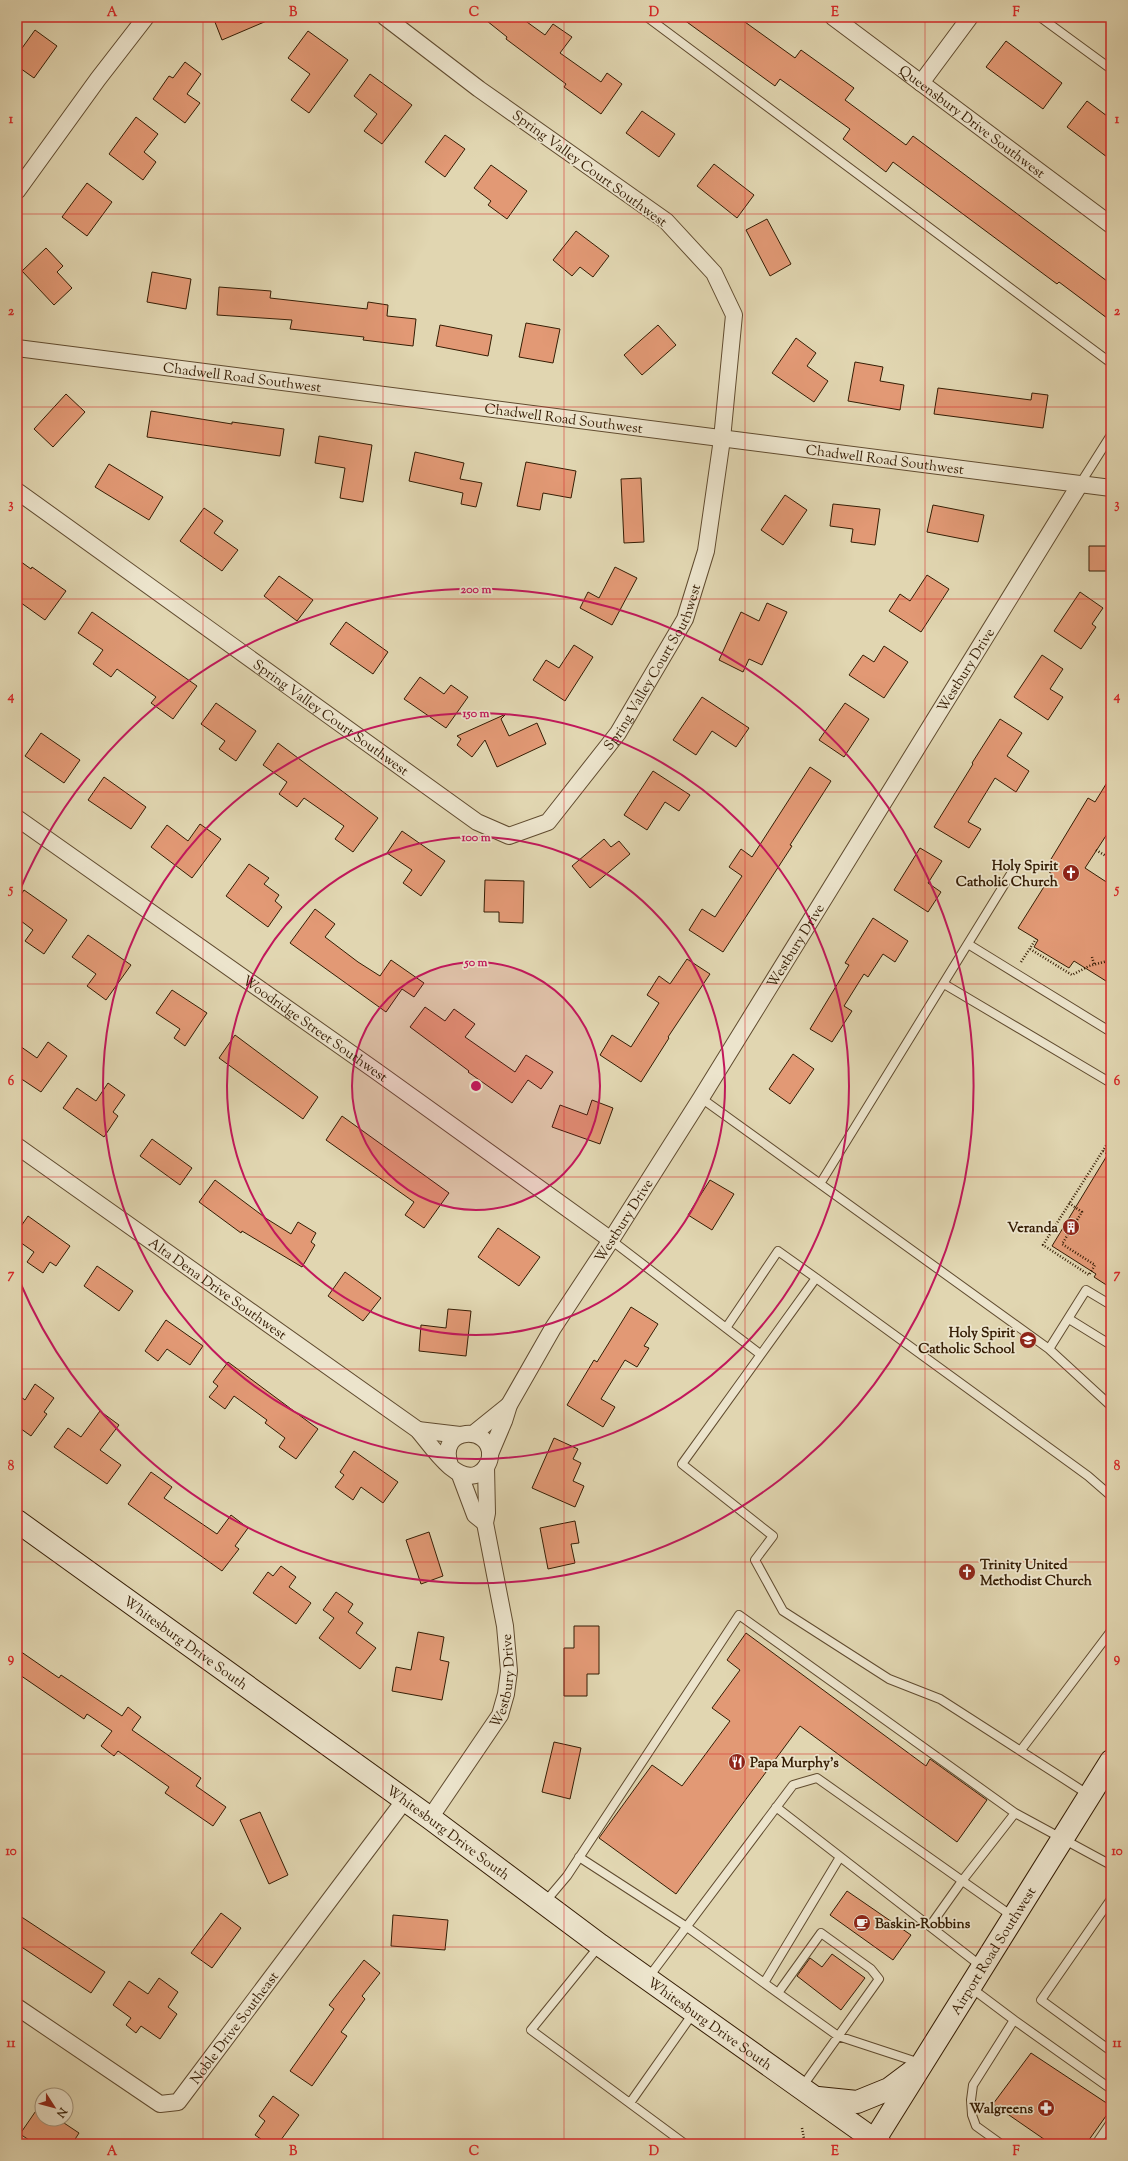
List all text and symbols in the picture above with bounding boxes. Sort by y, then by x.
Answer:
text: A [107,4,118,22]
text: B [289,4,298,22]
text: C [469,4,479,22]
text: D [649,4,659,22]
text: E [831,4,839,22]
text: F [1012,4,1020,22]
street label: Queensbury Drive Southwest [894,61,1049,184]
street label: Spring Valley Court Southwest [507,106,671,233]
text: 1 [9,111,14,129]
text: 1 [1115,111,1120,129]
text: 2 [8,303,15,321]
text: 2 [1114,303,1121,321]
street label: Chadwell Road Southwest [162,359,322,399]
street label: Chadwell Road Southwest [483,400,644,440]
street label: Chadwell Road Southwest [804,441,965,481]
text: 3 [8,496,14,514]
text: 3 [1114,496,1120,514]
text: 200 m [461,581,491,599]
street label: Spring Valley Court Southwest [600,582,707,756]
street label: Westbury Drive [933,625,1001,717]
street label: Spring Valley Court Southwest [248,656,412,782]
text: 4 [7,688,15,706]
text: 4 [1113,688,1121,706]
text: 150 m [461,705,490,723]
text: 100 m [460,829,491,847]
place label: Holy Spirit Catholic Church [956,857,1059,893]
church icon: Holy Spirit Catholic Church [1061,863,1081,883]
text: 5 [8,881,14,899]
text: 5 [1114,881,1120,899]
street label: Westbury Drive [763,901,830,992]
text: 50 m [464,954,488,972]
street label: Woodridge Street Southwest [237,972,391,1088]
text: 6 [8,1073,15,1091]
text: 6 [1114,1073,1121,1091]
centre of rings [469,1079,483,1093]
street label: Westbury Drive [591,1176,659,1267]
building icon: Veranda [1061,1217,1081,1237]
place label: Veranda [1007,1219,1059,1239]
street label: Alta Dena Drive Southwest [143,1234,290,1346]
text: 7 [8,1266,15,1284]
text: 7 [1114,1266,1121,1284]
place label: Holy Spirit Catholic School [918,1324,1015,1360]
school or university icon: Holy Spirit Catholic School [1018,1330,1038,1350]
text: 8 [8,1458,15,1476]
text: 8 [1114,1458,1121,1476]
place label: Trinity United Methodist Church [980,1556,1093,1592]
church icon: Trinity United Methodist Church [957,1562,977,1582]
street label: Whitesburg Drive South [118,1592,251,1696]
street label: Westbury Drive [486,1633,521,1733]
text: 9 [8,1650,15,1668]
text: 9 [1114,1650,1121,1668]
restaurant icon: Papa Murphy's [727,1752,747,1772]
place label: Papa Murphy's [750,1754,839,1774]
street label: Whitesburg Drive South [381,1782,513,1886]
text: 10 [5,1843,17,1861]
text: 10 [1111,1843,1123,1861]
street label: Airport Road Southwest [947,1884,1042,2019]
cafe icon: Baskin-Robbins [852,1913,872,1933]
place label: Baskin-Robbins [875,1915,971,1935]
street label: Noble Drive Southeast [187,1968,285,2089]
street label: Whitesburg Drive South [642,1974,775,2076]
text: 11 [7,2035,16,2053]
text: 11 [1113,2035,1122,2053]
north arrow [34,2087,74,2127]
pharmacy icon: Walgreens [1036,2098,1056,2118]
place label: Walgreens [969,2100,1033,2120]
text: N [52,2103,71,2121]
text: A [107,2143,118,2161]
text: B [289,2143,298,2161]
text: C [469,2143,479,2161]
text: D [649,2143,659,2161]
text: E [831,2143,839,2161]
text: F [1012,2143,1020,2161]

